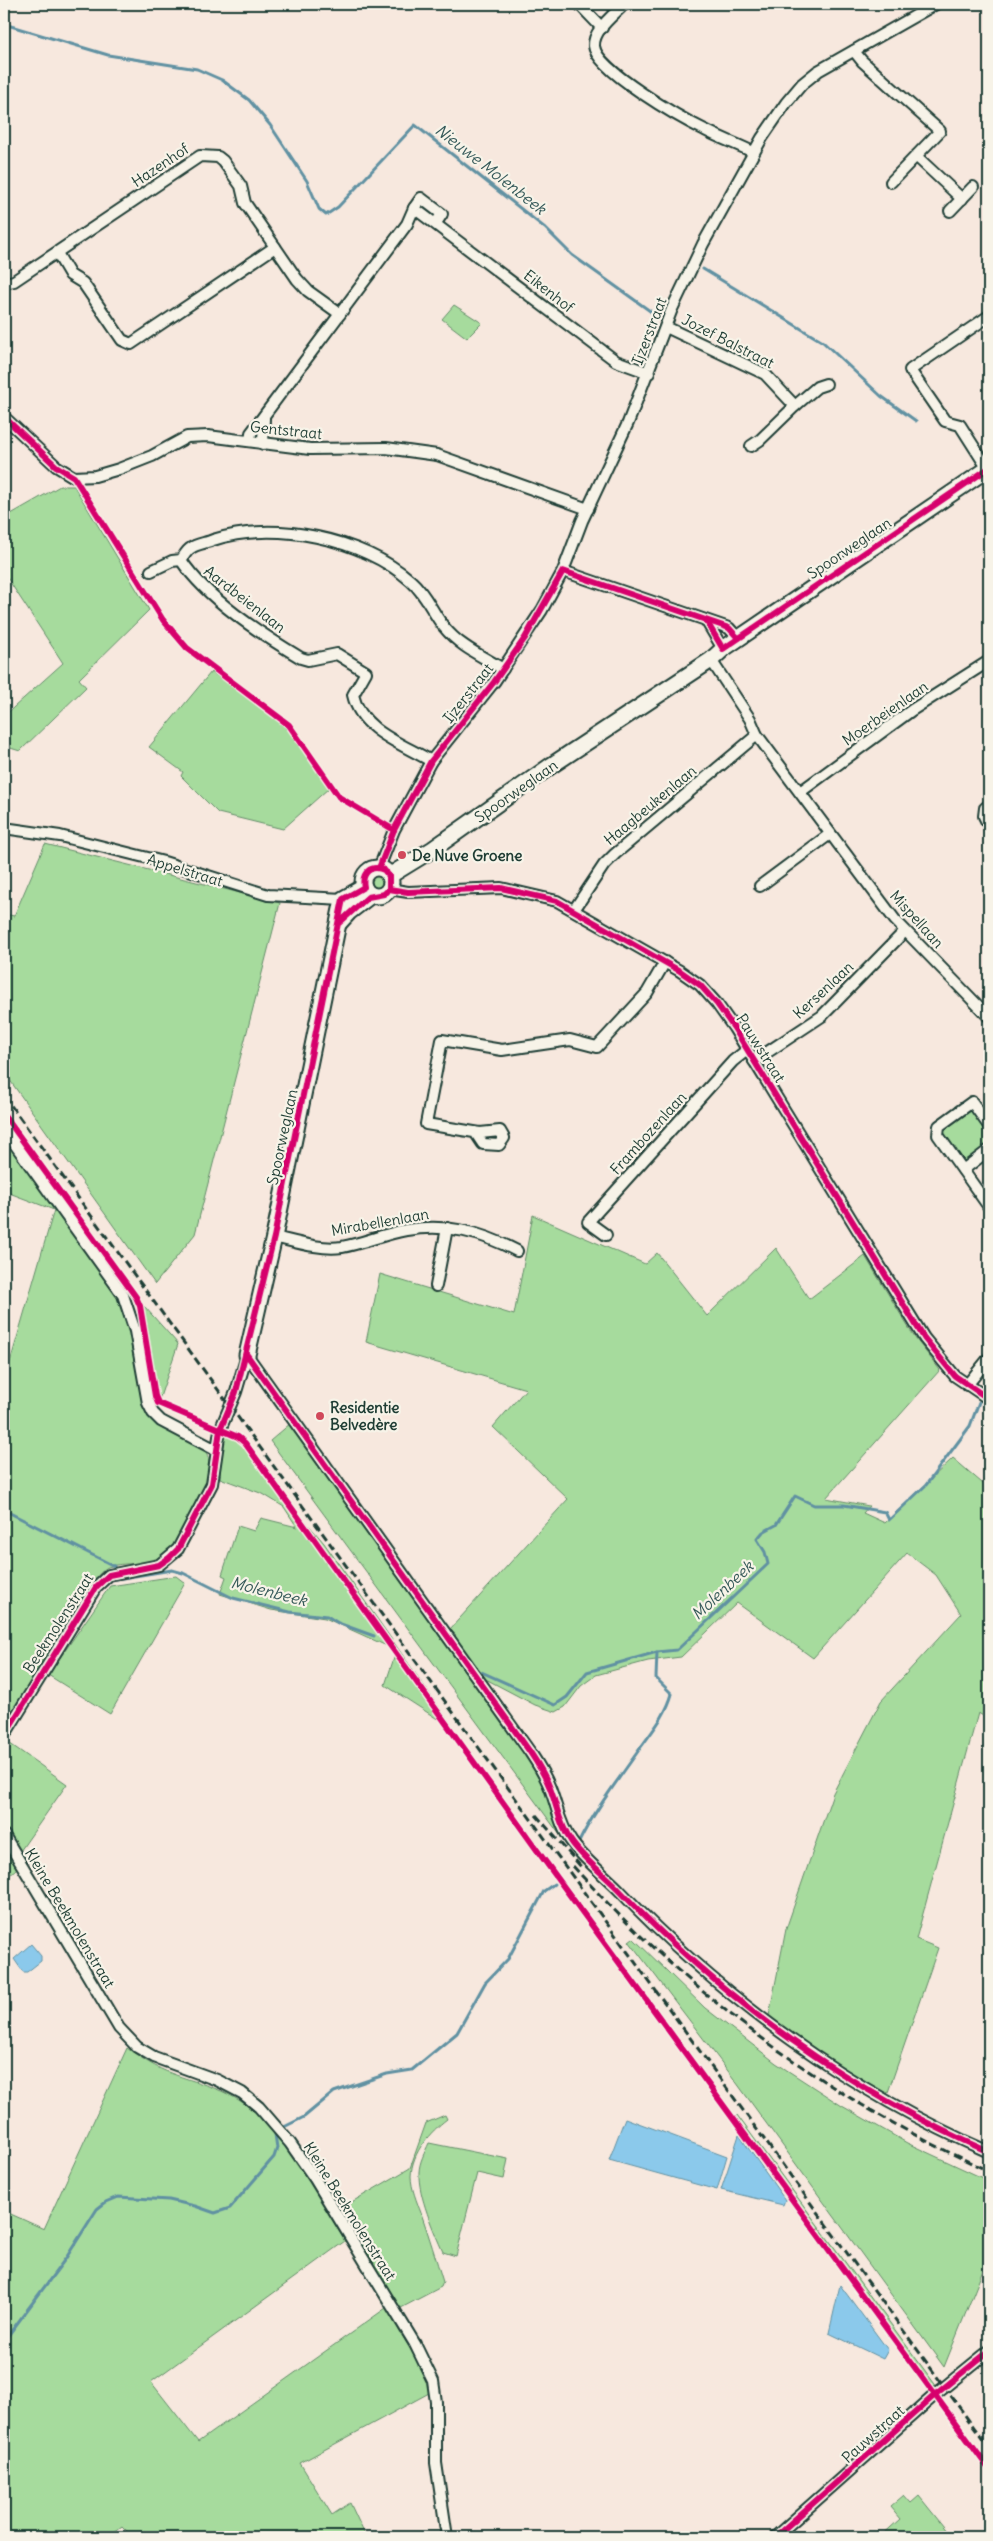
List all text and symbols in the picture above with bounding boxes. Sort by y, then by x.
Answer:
water label: Nieuwe Molenbeek [432,120,552,220]
street label: Hazenhof [128,138,193,191]
street label: Eikenhof [520,266,579,317]
street label: Ijzerstraat [627,294,671,368]
street label: Jozef Balstraat [679,310,777,372]
street label: Gentstraat [249,417,323,443]
street label: Spoorweglaan [803,513,895,583]
street label: Aardbeienlaan [200,561,290,637]
street label: Ijzerstraat [439,659,497,727]
street label: Moerbeienlaan [838,676,932,750]
street label: Spoorweglaan [471,755,562,827]
street label: Haagbeukenlaan [600,761,700,849]
place label: De Nuve Groene [412,846,522,865]
street label: Appelstraat [145,849,225,891]
marker: De Nuve Groene [396,849,408,861]
street label: Mispellaan [886,886,948,952]
street label: Kersenlaan [789,957,857,1023]
street label: Pauwstraat [732,1010,790,1086]
street label: Spoorweglaan [263,1087,301,1187]
street label: Frambozenlaan [606,1087,690,1178]
street label: Mirabellenlaan [330,1204,431,1240]
place label: Residentie Belvedère [330,1398,399,1434]
marker: Residentie Belvedère [314,1410,326,1422]
water label: Molenbeek [687,1555,759,1624]
street label: Beekmolenstraat [19,1569,97,1677]
water label: Molenbeek [229,1572,311,1611]
street label: Kleine Beekmolenstraat [21,1845,119,1991]
street label: Kleine Beekmolenstraat [300,2138,400,2284]
street label: Pauwstraat [838,2401,908,2467]

